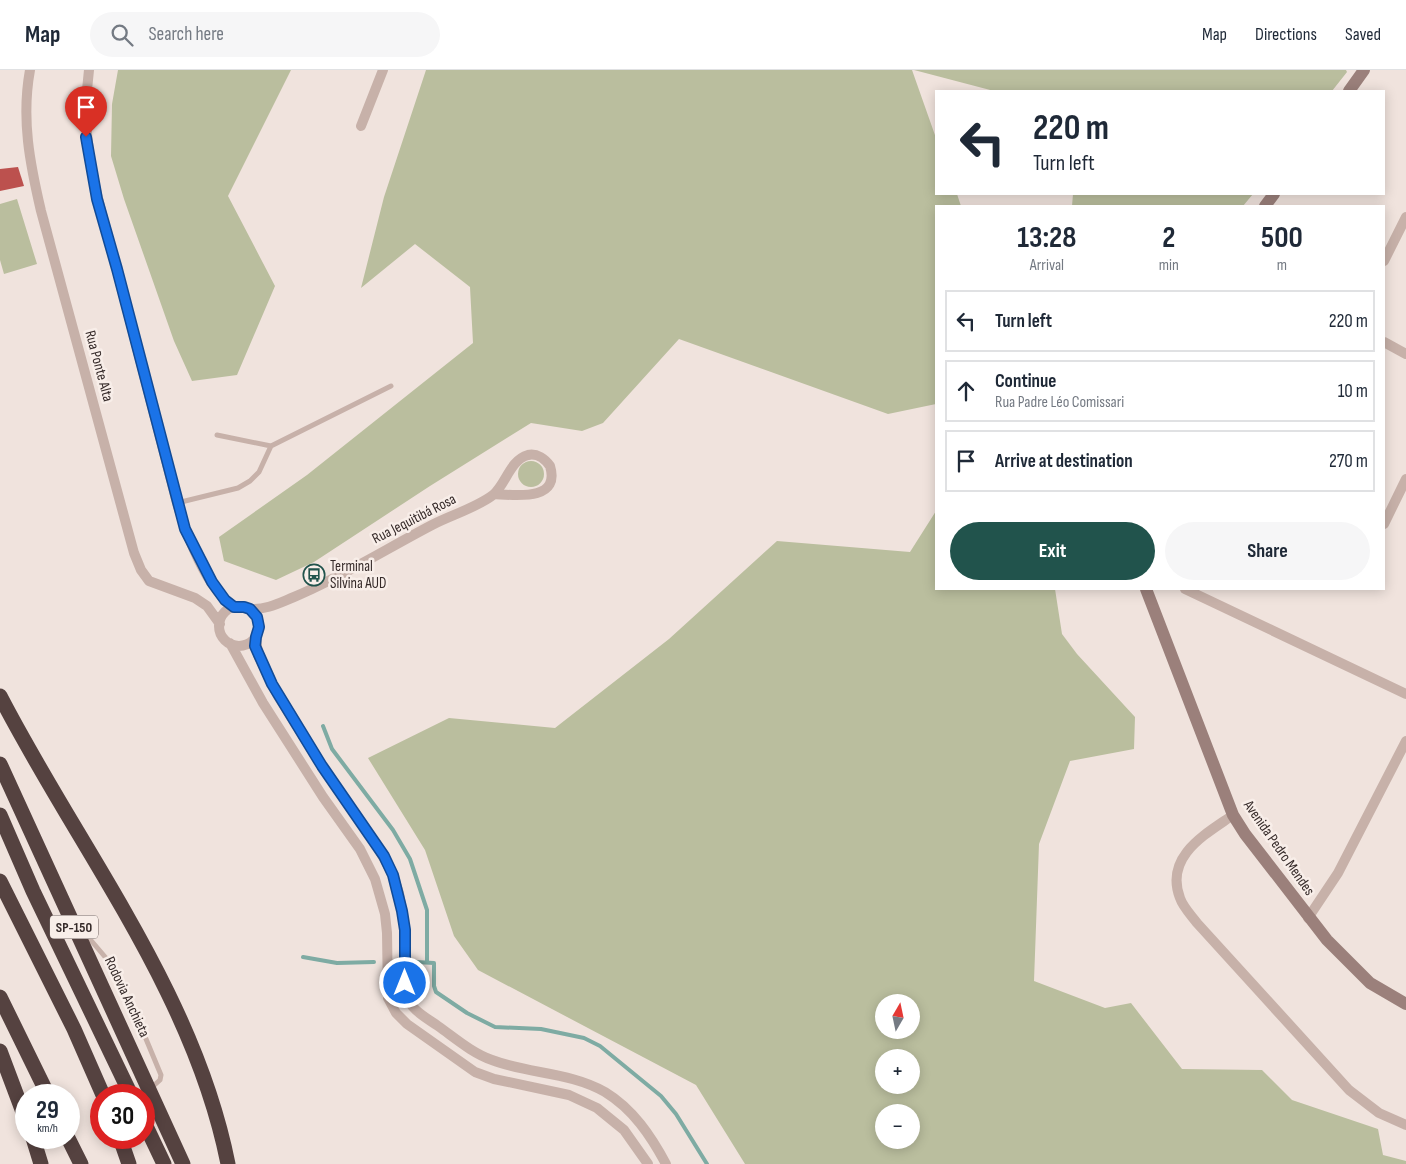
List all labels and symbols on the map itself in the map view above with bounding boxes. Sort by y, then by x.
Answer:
pin [65,86,107,137]
street label: Rua Ponte Alta [80,328,118,404]
street label: Rua Jequitibá Rosa [369,490,459,548]
place label: Terminal Silvina AUD [330,557,386,593]
bus stop icon: Terminal Silvina AUD [302,563,326,587]
street label: Avenida Pedro Mendes [1239,796,1319,899]
road number: SP-150 [50,916,98,939]
street label: Rodovia Anchieta [100,954,154,1040]
position arrow [378,956,430,1008]
north arrow [875,994,920,1039]
speed limit sign: 30 [90,1084,155,1149]

